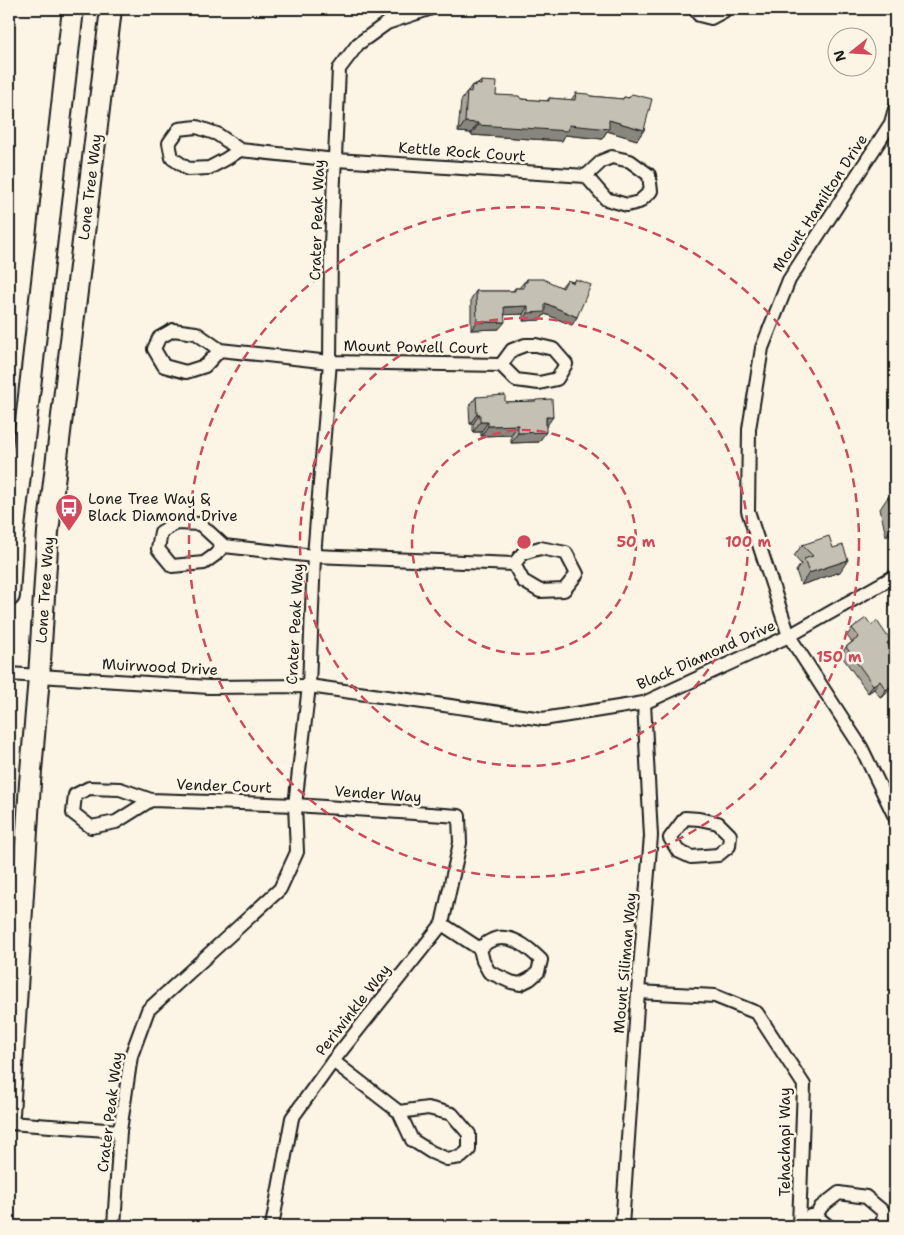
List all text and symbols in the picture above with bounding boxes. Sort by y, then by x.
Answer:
north arrow [826,28,876,78]
text: N [829,48,850,64]
street label: Mount Hamilton Drive [768,130,872,276]
street label: Lone Tree Way [74,133,106,241]
street label: Kettle Rock Court [398,138,526,166]
street label: Crater Peak Way [305,159,329,281]
street label: Mount Powell Court [343,336,489,358]
place label: Lone Tree Way & Black Diamond Drive [88,489,238,526]
bus stop icon: Lone Tree Way & Black Diamond Drive [54,493,84,532]
text: 50 m [617,532,656,552]
text: 100 m [725,532,771,552]
centre of rings [515,533,533,551]
street label: Lone Tree Way [31,536,59,644]
street label: Crater Peak Way [282,563,308,685]
street label: Black Diamond Drive [634,615,778,695]
text: 150 m [816,647,862,667]
street label: Muirwood Drive [101,654,219,680]
street label: Vender Court [176,774,272,798]
street label: Vender Way [334,781,422,807]
street label: Mount Siliman Way [609,892,641,1034]
street label: Periwinkle Way [311,960,395,1060]
street label: Crater Peak Way [93,1051,127,1173]
street label: Tehachapi Way [775,1087,795,1197]

